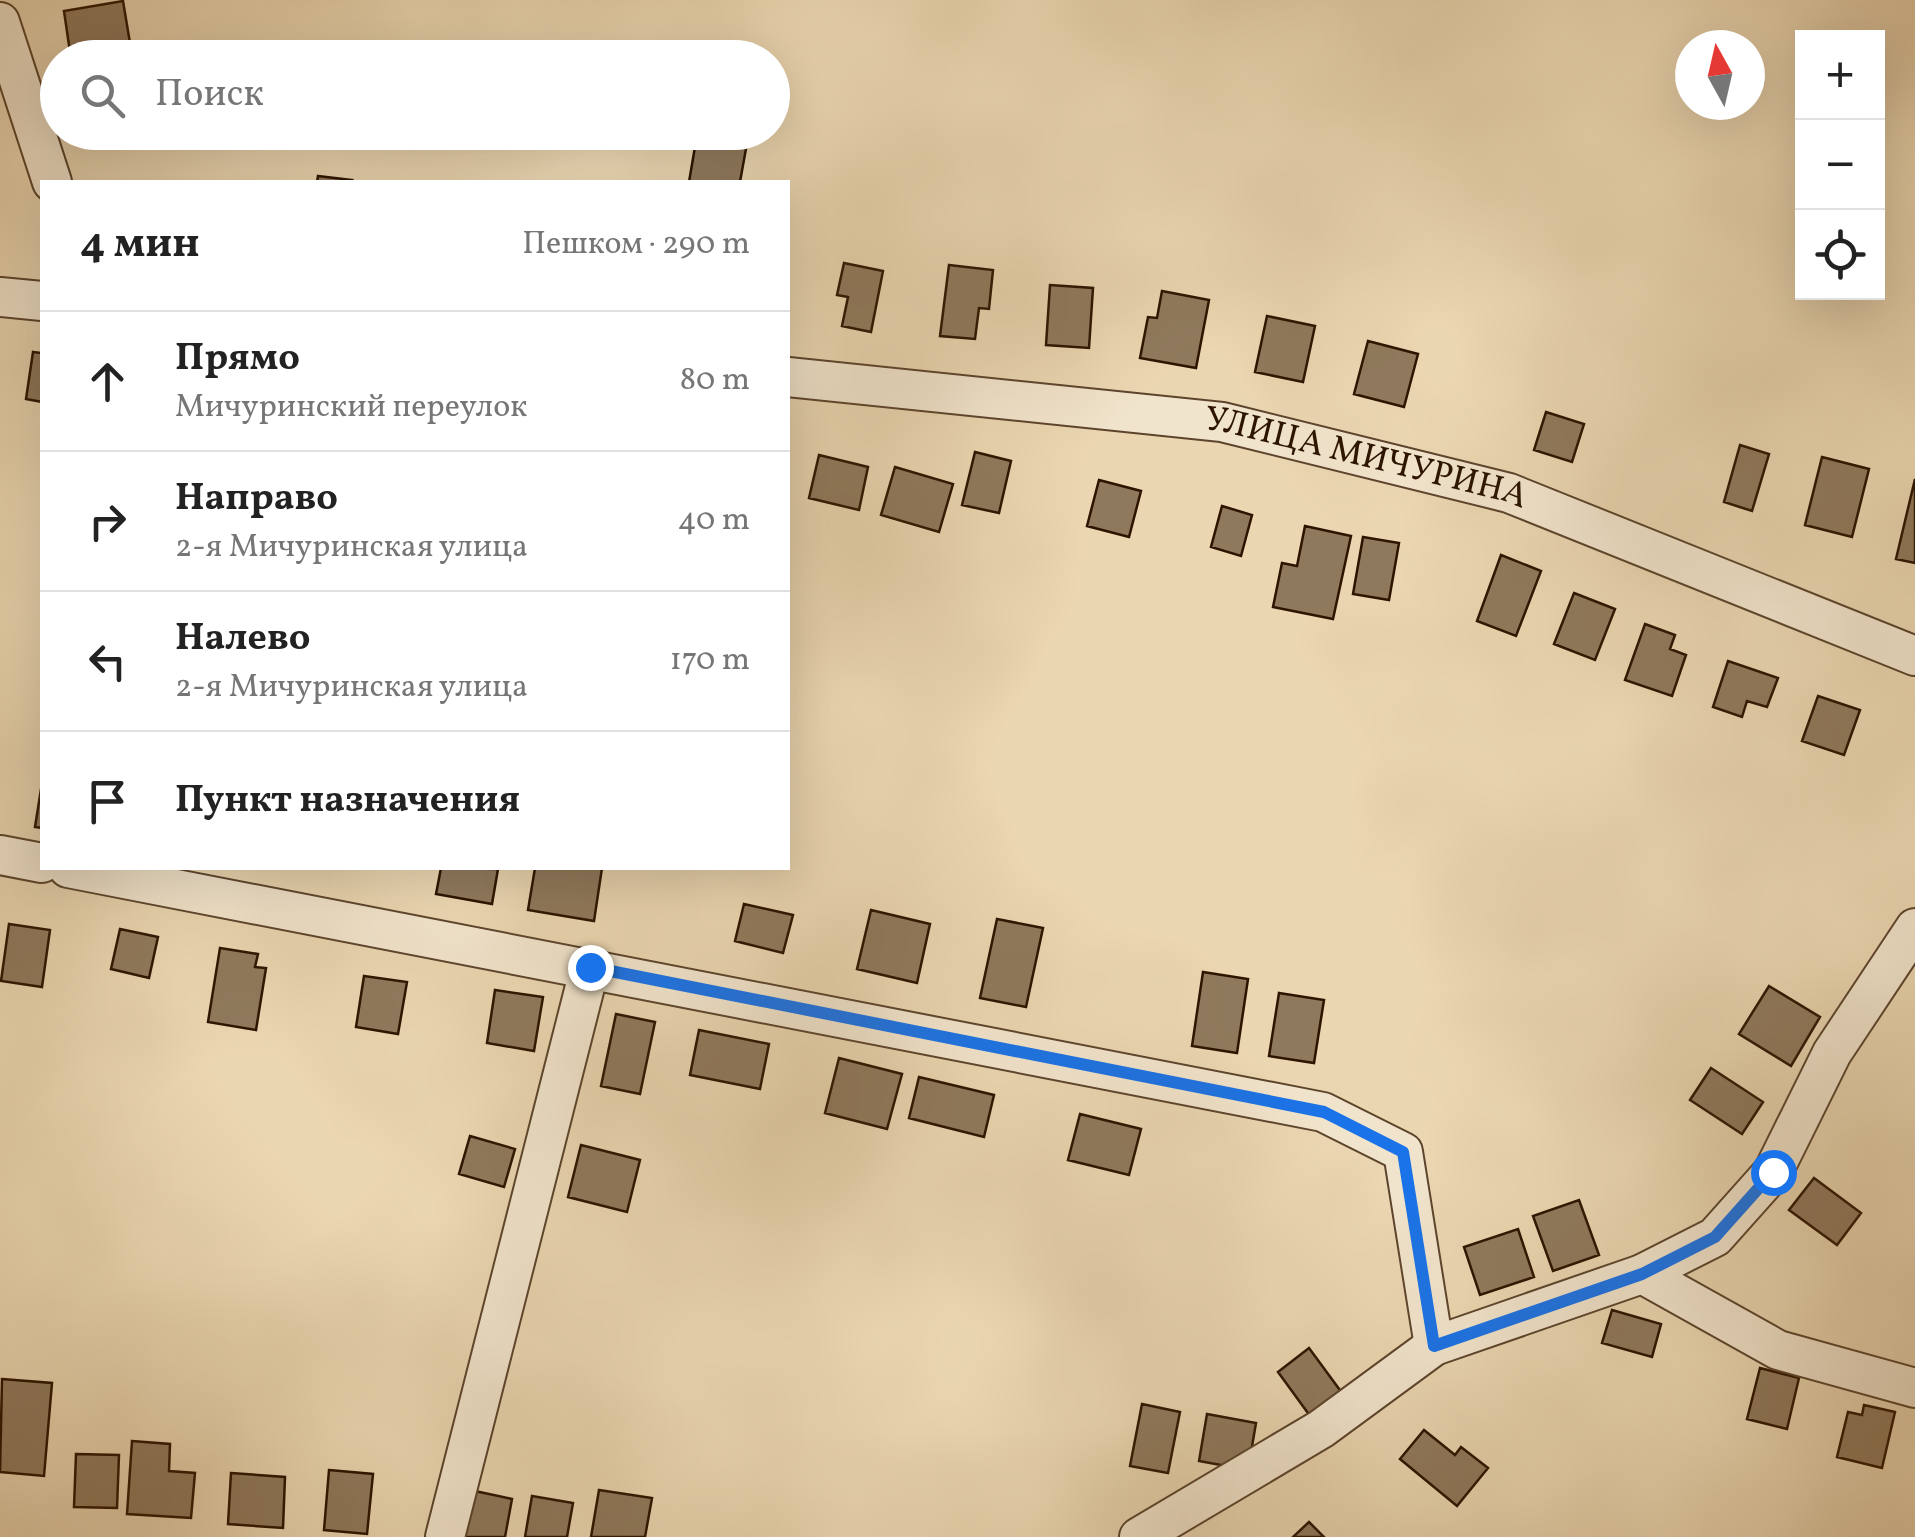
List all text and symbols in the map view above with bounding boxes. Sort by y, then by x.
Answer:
north arrow [1675,30,1765,120]
map controls [1795,30,1885,300]
button: + [1795,30,1885,120]
search box [40,40,790,150]
icon: search [75,68,130,123]
text: Поиск [155,69,264,122]
button: − [1795,120,1885,210]
button: locate [1795,210,1885,300]
text: 4 мин [80,216,200,275]
text: Пешком · 290 m [522,223,750,267]
text: Прямо [175,333,300,386]
icon: ahead [80,354,135,409]
text: 80 m [680,359,750,403]
text: Мичуринский переулок [175,386,527,430]
street label: УЛИЦА МИЧУРИНА [1203,396,1535,522]
text: Направо [175,473,338,526]
icon: right [80,494,135,549]
text: 40 m [678,499,750,543]
text: 2-я Мичуринская улица [175,526,528,570]
text: Налево [175,613,311,666]
icon: left [80,634,135,689]
text: 170 m [669,639,750,683]
text: 2-я Мичуринская улица [175,666,528,710]
icon: arrive [80,774,135,829]
text: Пункт назначения [175,775,520,828]
route end [568,945,614,991]
route start [1751,1150,1797,1196]

